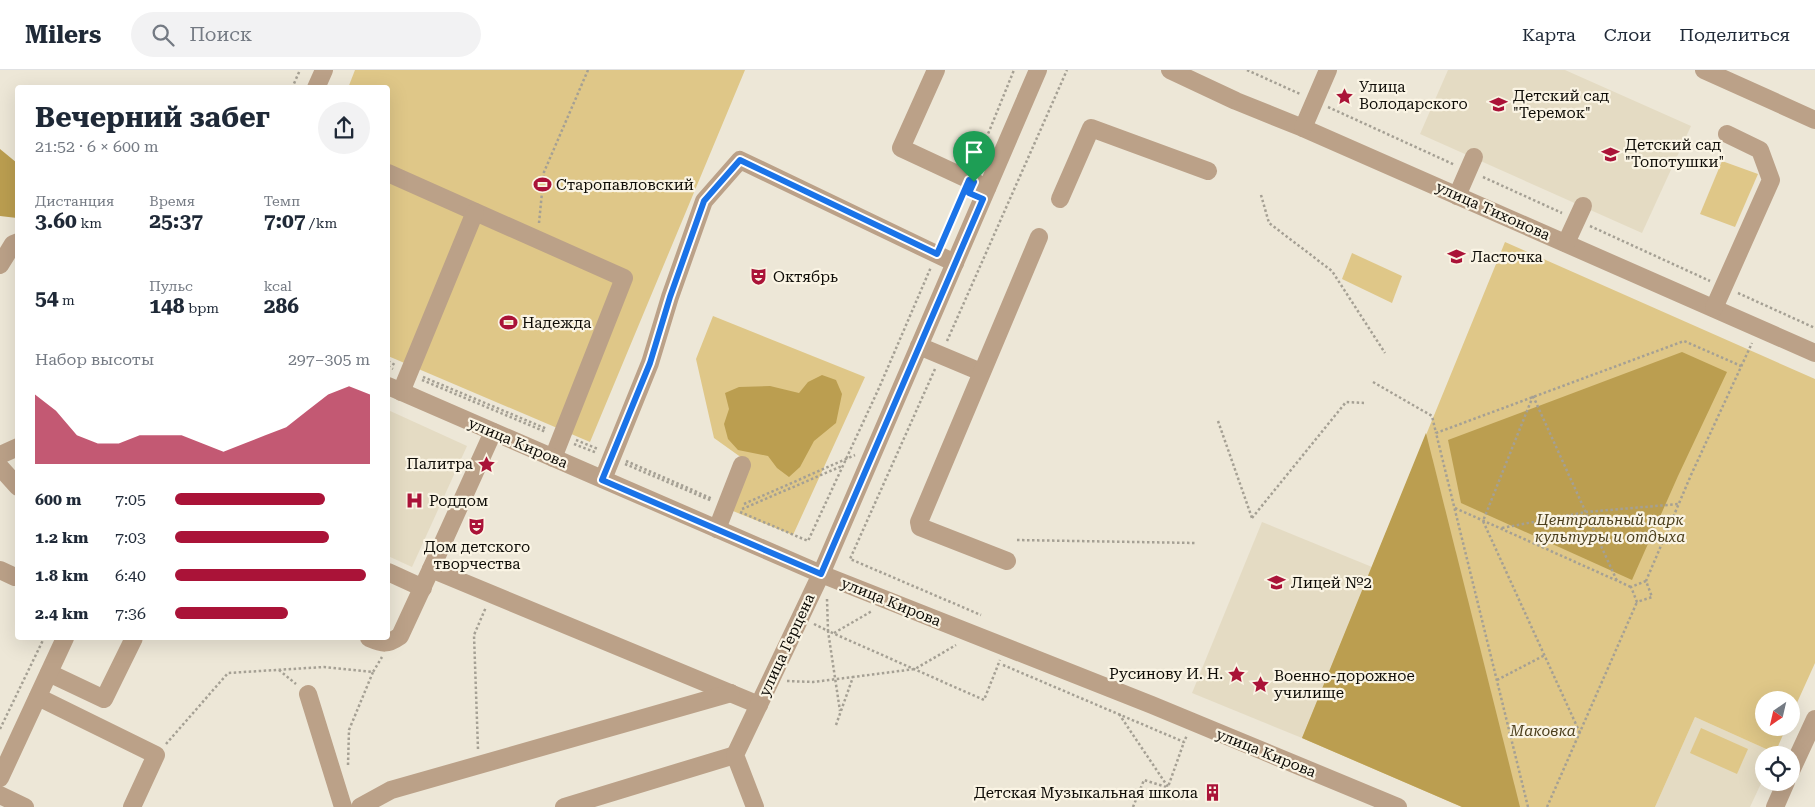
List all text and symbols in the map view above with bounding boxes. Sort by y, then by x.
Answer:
search box [131,12,481,57]
text: Milers [25,21,101,49]
icon: search [149,21,177,49]
text: Поиск [189,23,252,46]
text: Карта [1522,24,1576,45]
text: Слои [1604,24,1651,45]
text: Поделиться [1679,24,1790,45]
place label: Улица Володарского [1359,78,1468,113]
place icon: Улица Володарского [1335,86,1355,106]
place label: Детский сад "Теремок" [1513,87,1610,122]
school or university icon: Детский сад "Теремок" [1489,95,1509,115]
text: Вечерний забег [35,101,270,134]
button: share [318,102,370,154]
pin [953,131,995,182]
place label: Детский сад "Топотушки" [1625,136,1724,171]
text: 21:52 · 6 × 600 m [35,137,159,156]
icon: arrive [960,138,988,166]
school or university icon: Детский сад "Топотушки" [1601,144,1621,164]
sports icon: Старопавловский [532,175,552,195]
place label: Старопавловский [556,176,694,194]
street label: улица Тихонова [1433,178,1553,244]
text: Дистанция [35,193,114,209]
text: Время [149,193,195,209]
text: Темп [264,193,300,209]
text: 3.60 [35,209,77,233]
text: 25:37 [149,209,203,233]
text: 7:07 [264,209,306,233]
text: km [77,215,102,231]
text: /km [306,215,337,231]
school or university icon: Ласточка [1447,247,1467,267]
place label: Ласточка [1471,248,1543,266]
theatre icon: Октябрь [749,267,769,287]
place label: Октябрь [773,268,838,286]
text: Пульс [149,278,193,294]
text: kcal [264,278,292,294]
text: 54 [35,286,59,310]
text: m [59,292,75,308]
text: 148 [149,294,185,318]
text: 286 [264,294,299,318]
text: bpm [185,300,219,316]
sports icon: Надежда [498,313,518,333]
place label: Надежда [522,314,591,332]
text: Набор высоты [35,350,154,369]
text: 297–305 m [288,350,370,369]
street label: улица Кирова [466,414,570,472]
place icon: Палитра [477,454,497,474]
place label: Палитра [406,455,473,473]
text: 600 m [35,490,81,509]
text: 7:05 [115,490,146,509]
hospital icon: Роддом [405,491,425,511]
place label: Роддом [429,492,488,510]
park label: Центральный парк культуры и отдыха [1535,511,1685,546]
theatre icon: Дом детского творчества [467,516,487,536]
text: 1.2 km [35,528,88,547]
text: 7:03 [115,528,146,547]
place label: Дом детского творчества [424,538,530,573]
text: 1.8 km [35,566,88,585]
text: 6:40 [115,566,146,585]
school or university icon: Лицей №2 [1267,573,1287,593]
street label: улица Кирова [838,574,944,630]
place label: Лицей №2 [1291,574,1372,592]
street label: улица Герцена [755,591,819,699]
text: 2.4 km [35,604,88,623]
text: 7:36 [115,604,146,623]
place icon: Русинову И. Н. [1227,664,1247,684]
place label: Русинову И. Н. [1109,665,1223,683]
place label: Военно-дорожное училище [1274,667,1415,702]
place icon: Военно-дорожное училище [1250,675,1270,695]
north arrow [1755,691,1800,736]
map controls [1755,691,1800,791]
park label: Маковка [1509,722,1576,740]
street label: улица Кирова [1213,725,1319,781]
button: locate [1755,746,1800,791]
building icon: Детская Музыкальная школа [1202,783,1222,803]
place label: Детская Музыкальная школа [974,784,1198,802]

